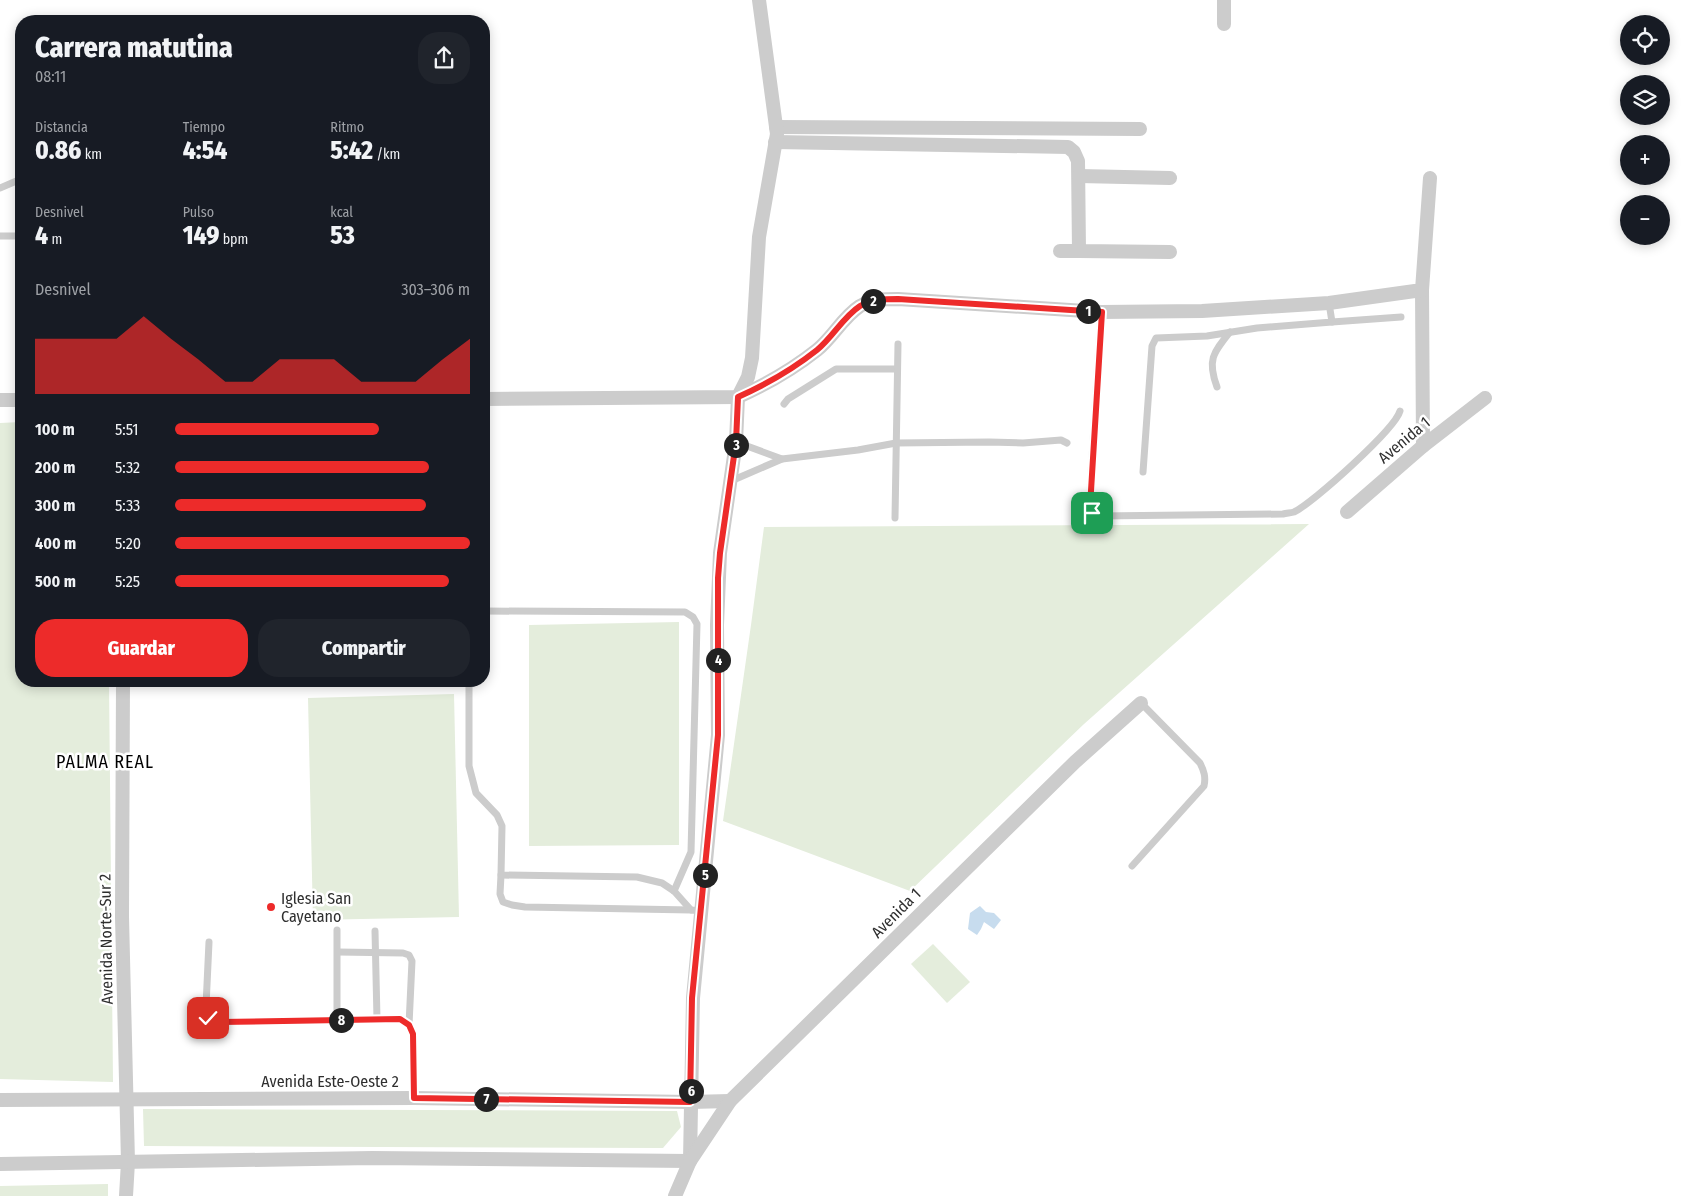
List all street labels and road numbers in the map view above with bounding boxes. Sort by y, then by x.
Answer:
street label: Avenida 1 [1374,413,1434,467]
street label: Avenida Norte-Sur 2 [95,874,117,1004]
street label: Avenida 1 [867,884,925,942]
street label: Avenida Este-Oeste 2 [261,1072,399,1091]

